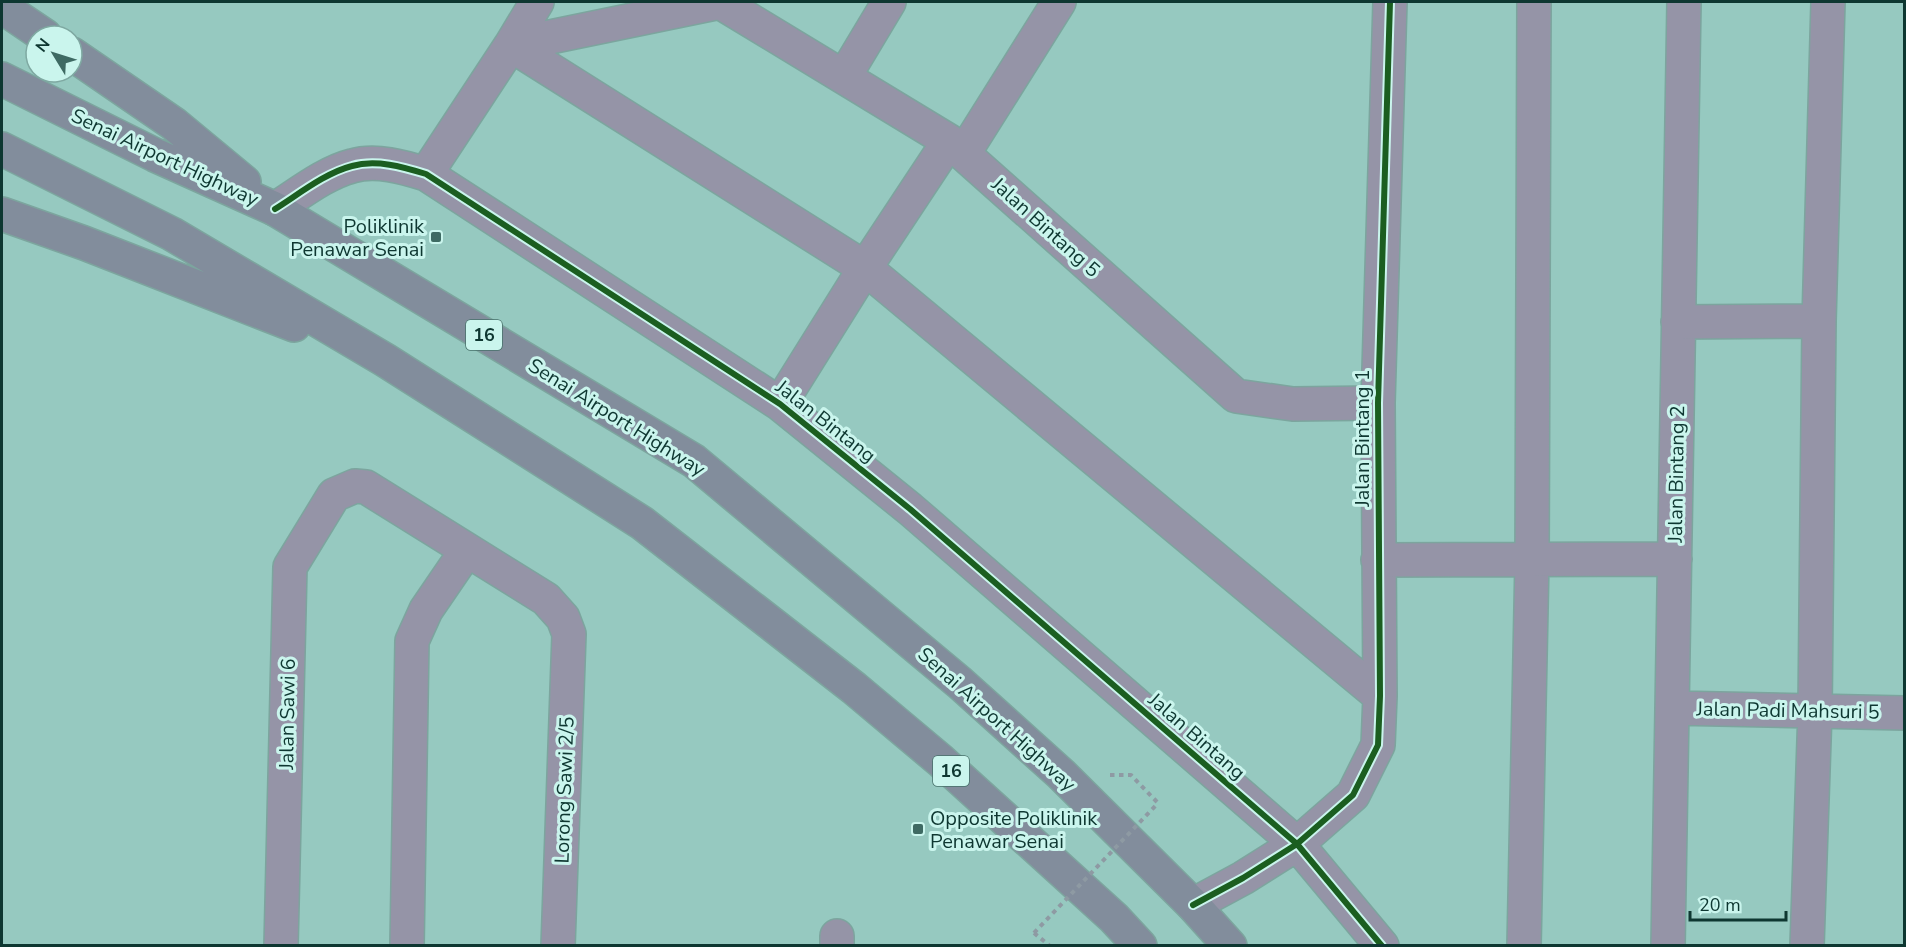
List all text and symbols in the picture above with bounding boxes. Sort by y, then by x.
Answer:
north arrow [24,24,84,84]
text: N [31,34,55,57]
street label: Senai Airport Highway [67,102,264,213]
street label: Jalan Bintang 5 [985,171,1106,283]
place label: Poliklinik Penawar Senai [290,213,425,263]
marker: Poliklinik Penawar Senai [429,230,443,244]
road number: 16 [466,320,502,350]
street label: Senai Airport Highway [523,352,711,483]
street label: Jalan Bintang 1 [1349,369,1376,508]
street label: Jalan Bintang [769,373,881,469]
street label: Jalan Bintang 2 [1662,405,1691,544]
street label: Senai Airport Highway [912,641,1082,798]
street label: Jalan Sawi 6 [273,658,302,771]
street label: Jalan Bintang [1142,686,1251,786]
street label: Jalan Padi Mahsuri 5 [1695,695,1880,726]
street label: Lorong Sawi 2/5 [548,716,581,864]
road number: 16 [933,756,969,786]
place label: Opposite Poliklinik Penawar Senai [930,805,1098,855]
marker: Opposite Poliklinik Penawar Senai [911,822,925,836]
scale bar [1690,884,1786,922]
text: 20 m [1699,893,1741,917]

